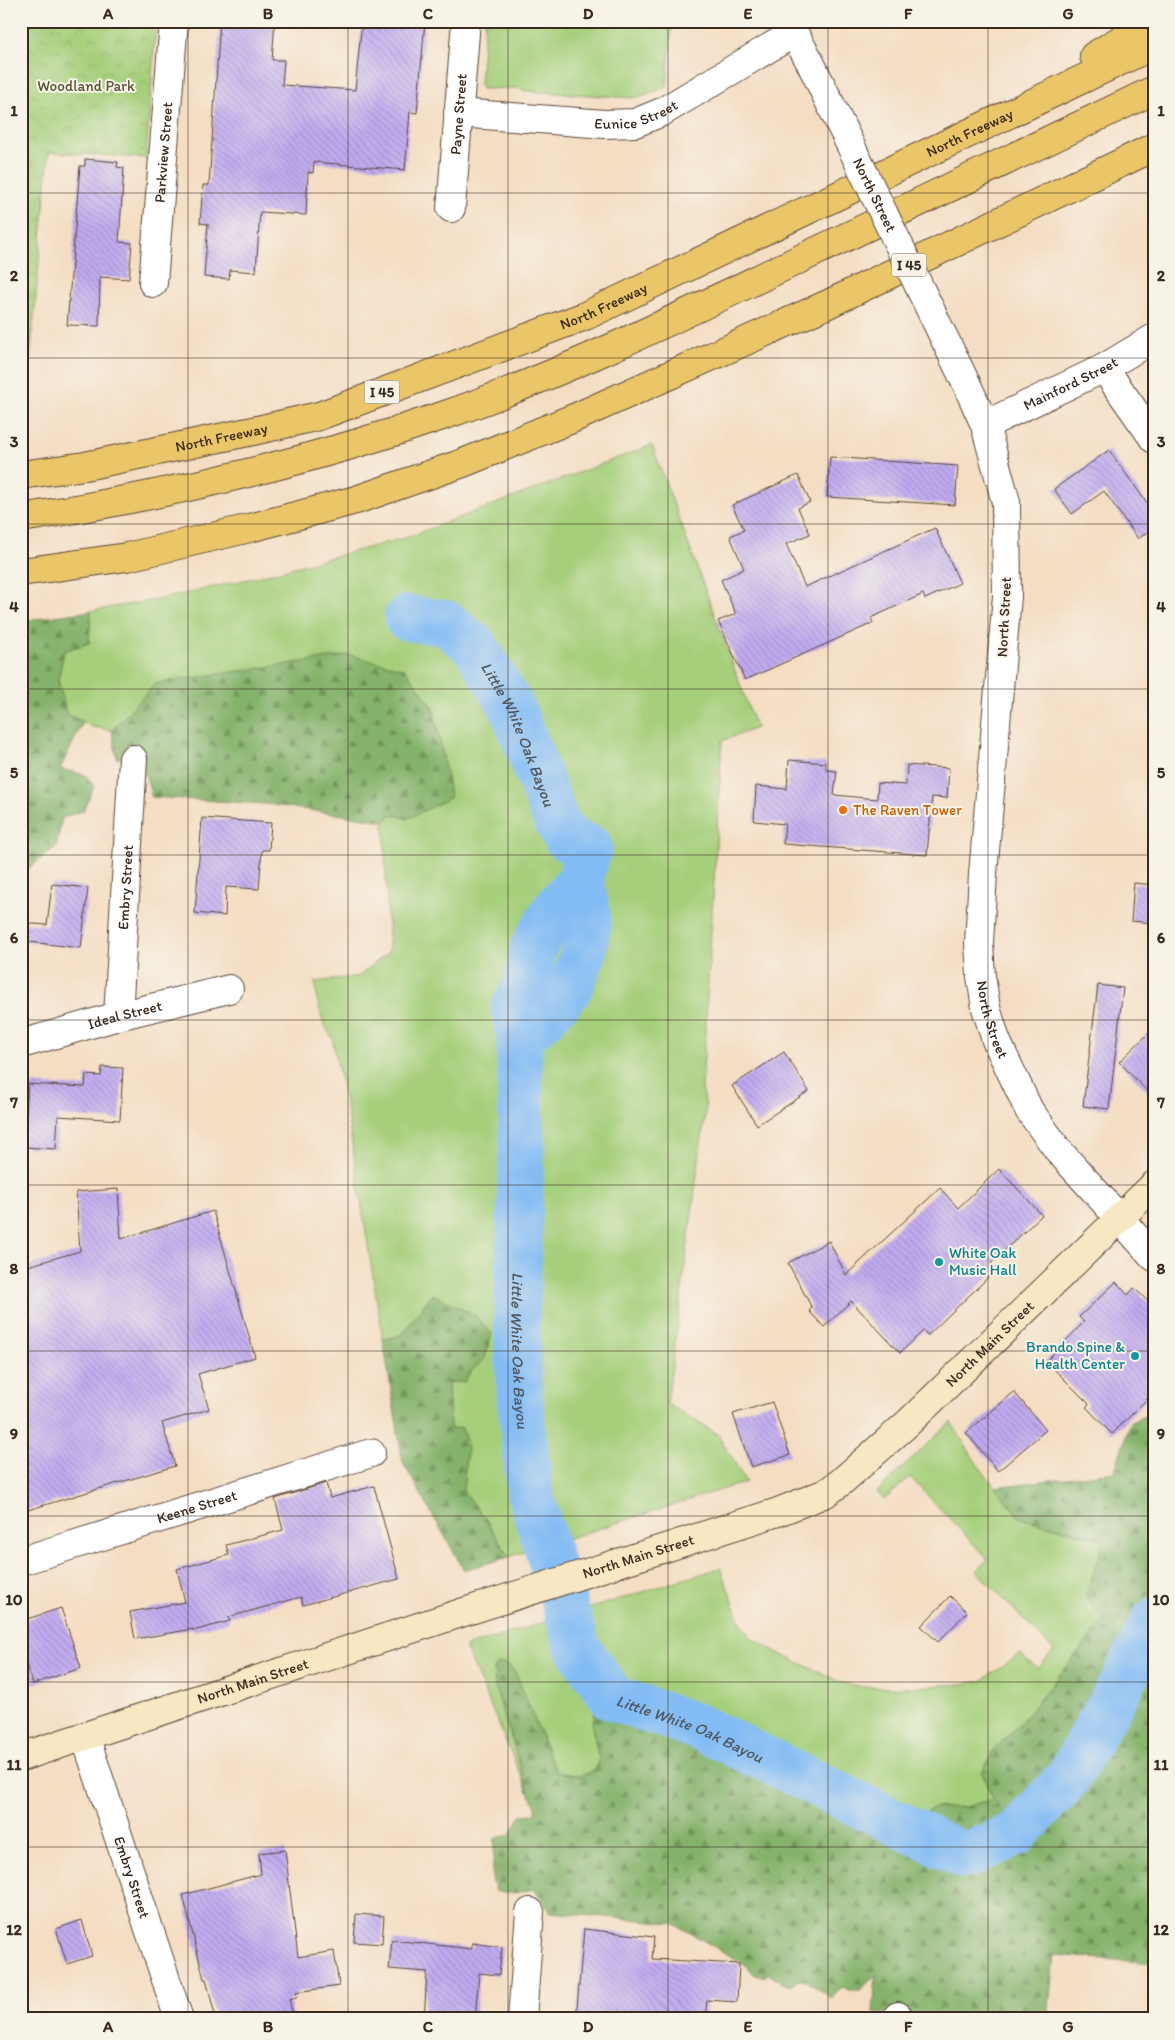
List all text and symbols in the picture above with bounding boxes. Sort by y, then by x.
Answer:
text: A [102,4,114,23]
text: B [263,4,274,23]
text: C [423,4,434,23]
text: D [583,4,594,23]
text: E [744,4,753,23]
text: F [904,4,913,23]
text: G [1062,4,1074,23]
street label: Payne Street [446,73,471,156]
park label: Woodland Park [37,77,135,95]
street label: Eunice Street [594,96,681,133]
text: 1 [10,101,18,120]
street label: Parkview Street [150,101,177,204]
text: 1 [1157,101,1165,120]
street label: North Freeway [923,105,1016,161]
street label: North Street [849,155,900,235]
road number: I 45 [892,254,926,276]
text: 2 [10,266,19,285]
text: 2 [1157,266,1166,285]
street label: North Freeway [557,279,650,334]
street label: Mainford Street [1020,353,1121,414]
road number: I 45 [364,381,400,404]
street label: North Freeway [174,419,269,456]
text: 3 [10,432,19,451]
text: 3 [1157,432,1166,451]
street label: North Street [993,576,1015,658]
text: 4 [9,597,19,616]
text: 4 [1156,597,1166,616]
water label: Little White Oak Bayou [477,658,559,809]
text: 5 [10,763,19,782]
text: 5 [1157,763,1166,782]
place label: The Raven Tower [853,801,962,819]
marker: The Raven Tower [837,804,849,816]
street label: Embry Street [114,844,137,930]
text: 6 [10,928,19,947]
text: 6 [1157,928,1166,947]
street label: North Street [973,979,1013,1062]
street label: Ideal Street [86,997,164,1033]
text: 7 [9,1093,18,1112]
text: 7 [1156,1093,1165,1112]
place label: White Oak Music Hall [949,1244,1017,1279]
marker: White Oak Music Hall [933,1256,945,1268]
text: 8 [10,1259,19,1278]
text: 8 [1157,1259,1166,1278]
water label: Little White Oak Bayou [507,1272,533,1430]
street label: North Main Street [942,1297,1038,1391]
place label: Brando Spine & Health Center [1026,1338,1125,1373]
marker: Brando Spine & Health Center [1129,1350,1141,1362]
text: 9 [10,1424,18,1443]
text: 9 [1157,1424,1165,1443]
street label: Keene Street [155,1486,239,1528]
street label: North Main Street [580,1530,697,1583]
text: 10 [5,1590,23,1609]
text: 10 [1152,1590,1170,1609]
street label: North Main Street [195,1654,311,1708]
water label: Little White Oak Bayou [614,1690,767,1766]
text: 11 [7,1755,22,1774]
text: 11 [1154,1755,1169,1774]
street label: Embry Street [110,1834,154,1921]
text: 12 [6,1920,23,1939]
text: 12 [1153,1920,1170,1939]
text: A [102,2017,114,2036]
text: B [263,2017,274,2036]
text: C [423,2017,434,2036]
text: D [583,2017,594,2036]
text: E [744,2017,753,2036]
text: F [904,2017,913,2036]
text: G [1062,2017,1074,2036]

